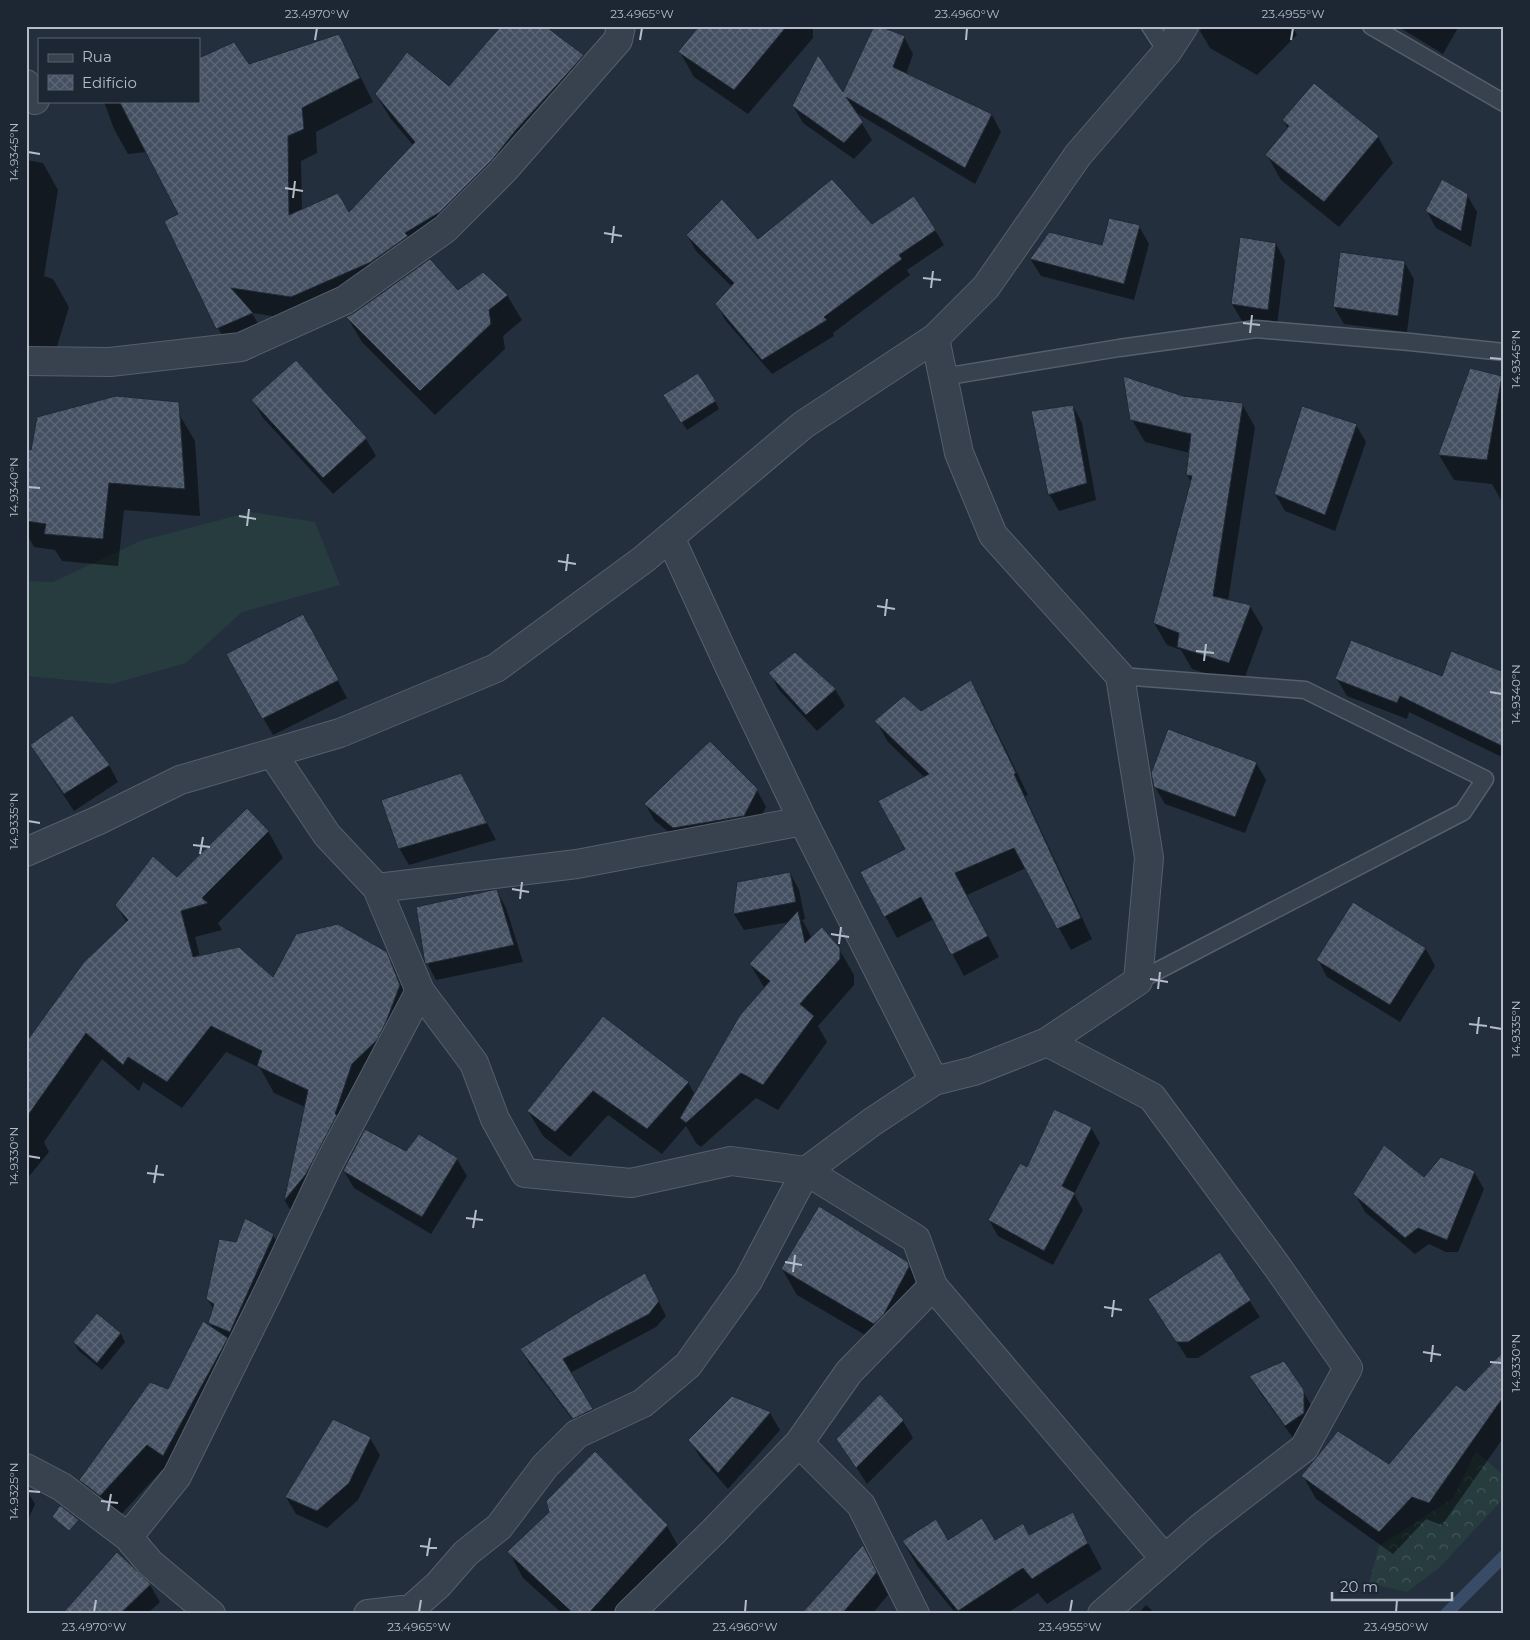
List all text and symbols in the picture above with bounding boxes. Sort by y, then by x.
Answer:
text: 23.4970°W [285,6,349,21]
text: 23.4965°W [610,6,674,21]
text: 23.4960°W [934,6,1000,21]
text: 23.4955°W [1261,6,1325,21]
legend [38,38,200,102]
text: Rua [82,47,112,66]
text: Edifício [82,73,137,92]
text: 14.9345°N [6,123,21,181]
text: 14.9345°N [1508,330,1523,388]
text: 14.9340°N [6,457,21,517]
text: 14.9340°N [1508,664,1523,724]
text: 14.9335°N [6,793,21,850]
text: 14.9335°N [1508,1001,1523,1058]
text: 14.9330°N [6,1127,21,1185]
text: 14.9330°N [1508,1334,1523,1392]
text: 14.9325°N [6,1462,21,1520]
scale bar [1332,1570,1452,1602]
text: 20 m [1340,1577,1378,1596]
text: 23.4970°W [62,1619,126,1634]
text: 23.4965°W [387,1619,451,1634]
text: 23.4960°W [712,1619,778,1634]
text: 23.4955°W [1038,1619,1102,1634]
text: 23.4950°W [1364,1619,1428,1634]

